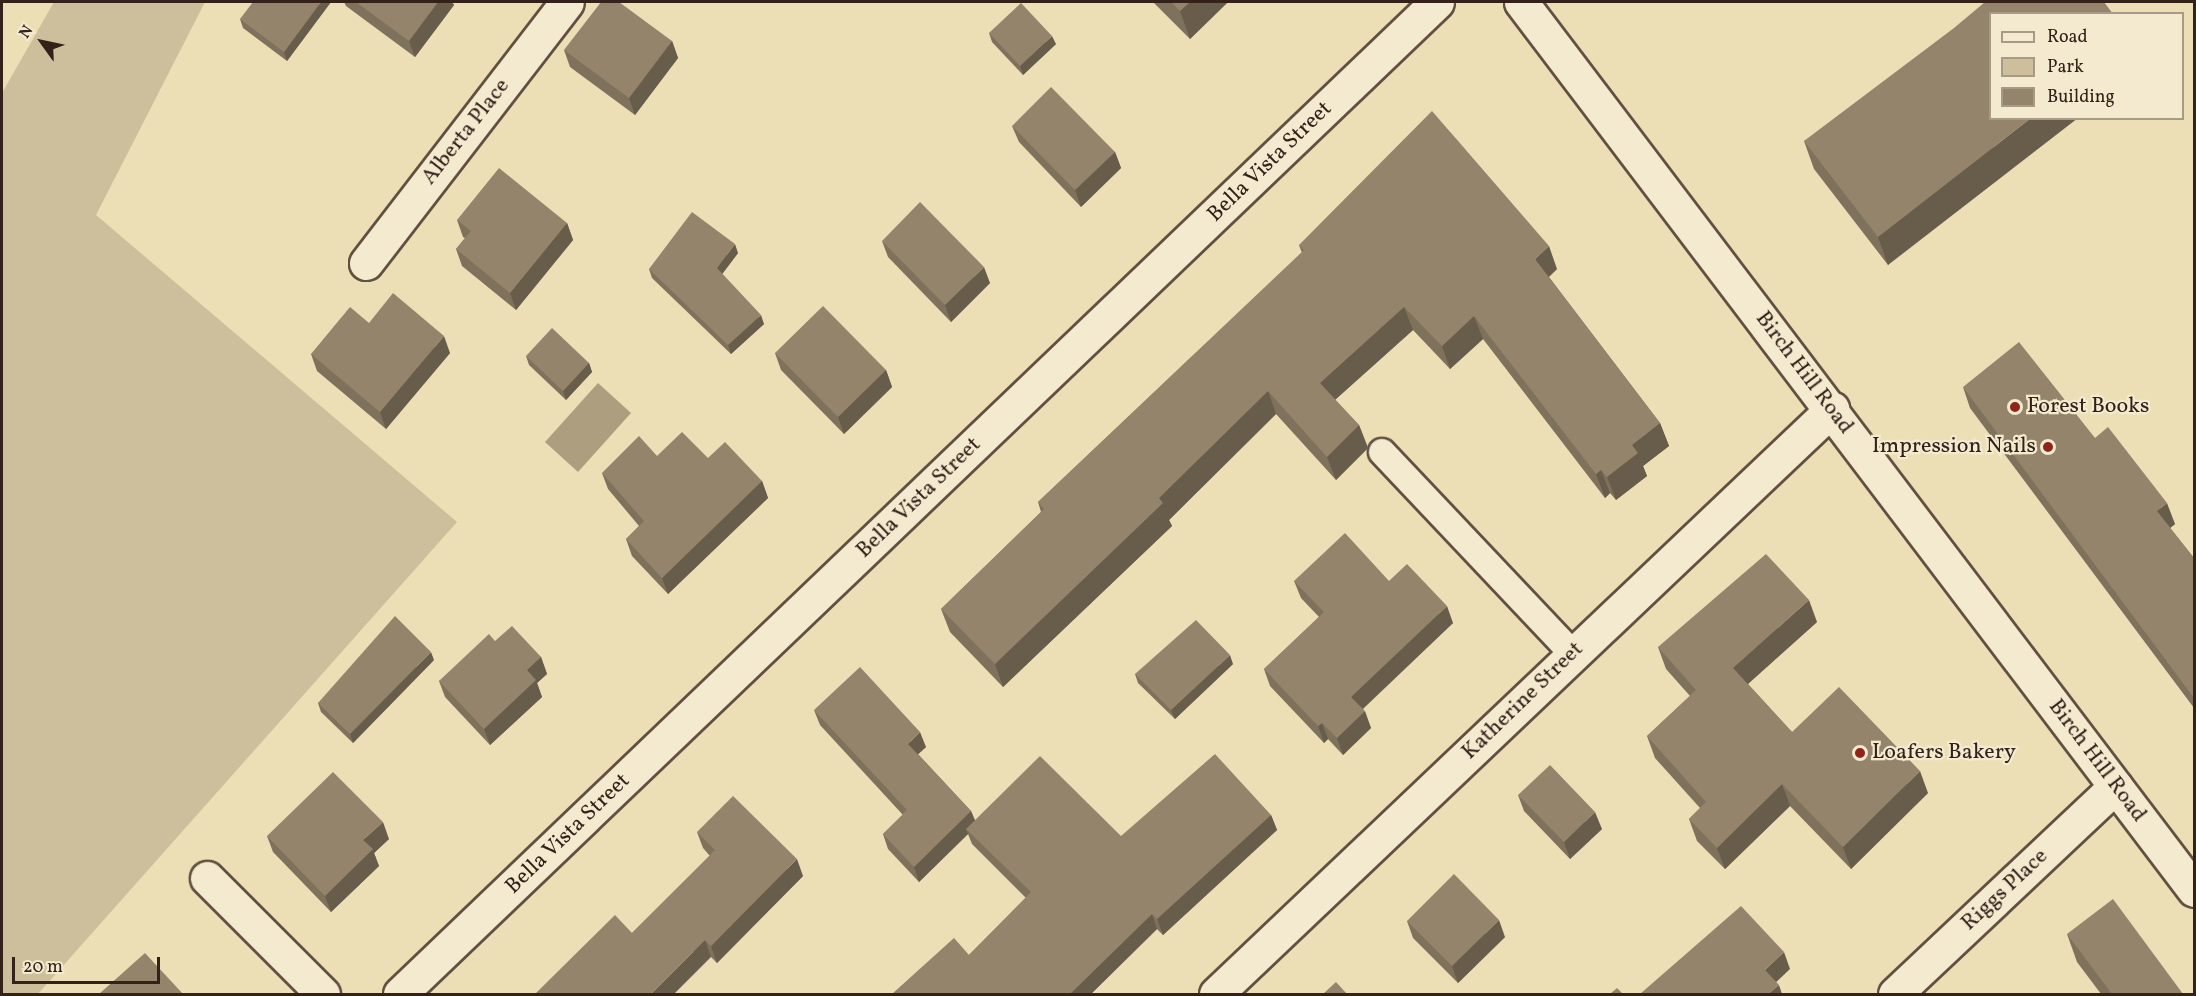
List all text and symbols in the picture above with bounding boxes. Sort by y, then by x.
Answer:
north arrow [12,12,72,72]
legend [1989,12,2184,120]
text: N [15,21,39,43]
text: Road [2047,25,2088,50]
text: Park [2047,55,2084,80]
street label: Alberta Place [416,74,516,190]
text: Building [2047,85,2115,110]
street label: Bella Vista Street [1202,96,1338,228]
street label: Birch Hill Road [1749,306,1859,440]
place label: Forest Books [2027,394,2149,420]
marker: Forest Books [2008,400,2022,414]
street label: Bella Vista Street [851,432,987,564]
place label: Impression Nails [1872,434,2036,460]
marker: Impression Nails [2041,440,2055,454]
street label: Katherine Street [1457,637,1589,765]
street label: Birch Hill Road [2042,694,2152,828]
place label: Loafers Bakery [1872,740,2016,766]
marker: Loafers Bakery [1853,746,1867,760]
street label: Bella Vista Street [500,768,636,900]
street label: Riggs Place [1956,843,2054,937]
scale bar [15,945,164,983]
text: 20 m [23,955,63,980]

